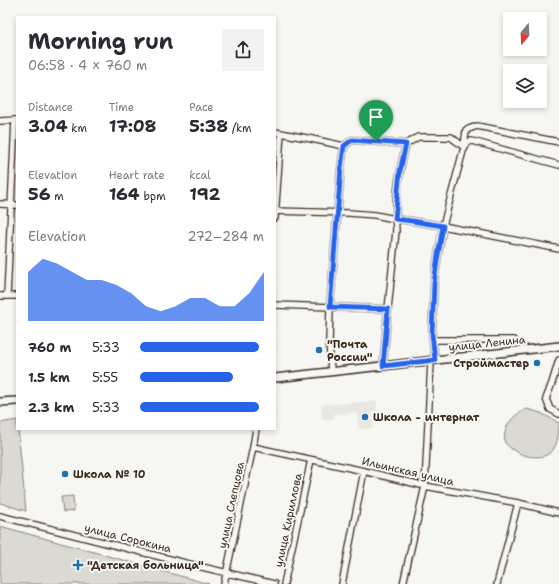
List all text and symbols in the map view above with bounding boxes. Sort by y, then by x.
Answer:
north arrow [503,12,547,56]
map controls [503,12,547,108]
text: Morning run [28,27,173,56]
button: share [222,29,264,71]
text: 06:58 · 4 × 760 m [28,57,147,74]
button: layers [503,64,547,108]
text: Distance [28,100,73,115]
text: Time [109,100,134,115]
text: Pace [189,100,214,115]
pin [359,100,393,141]
icon: arrive [365,106,387,128]
text: 3.04 [28,115,68,137]
text: 17:08 [109,115,157,137]
text: 5:38 [189,115,228,137]
text: km [68,121,87,136]
text: /km [228,121,252,136]
text: Elevation [28,168,77,183]
text: Heart rate [109,168,165,183]
text: kcal [189,168,211,183]
text: 56 [28,183,51,205]
text: 164 [109,183,140,205]
text: 192 [189,183,220,205]
text: m [51,189,64,204]
text: bpm [140,189,166,204]
text: Elevation [28,228,86,245]
text: 272–284 m [188,228,264,245]
street label: улица Ленина [448,332,526,355]
place label: "Почта России" [327,337,373,365]
text: 760 m [28,339,71,356]
text: 5:33 [92,339,120,356]
marker: "Почта России" [314,345,324,355]
place label: Строймастер [453,356,529,371]
marker: Строймастер [532,358,542,368]
text: 1.5 km [28,369,70,386]
text: 5:55 [92,369,118,386]
text: 2.3 km [28,399,74,416]
text: 5:33 [92,399,120,416]
place label: Школа - интернат [373,410,480,425]
marker: Школа - интернат [360,412,370,422]
street label: Ильинская улица [360,454,455,489]
street label: улица Слепцова [215,460,248,550]
place label: Школа № 10 [73,467,146,482]
marker: Школа № 10 [60,469,70,479]
street label: улица Кириллова [271,472,306,569]
street label: улица Сорокина [83,520,173,557]
place label: "Детская больница" [87,558,204,573]
marker: "Детская больница" [72,559,84,571]

